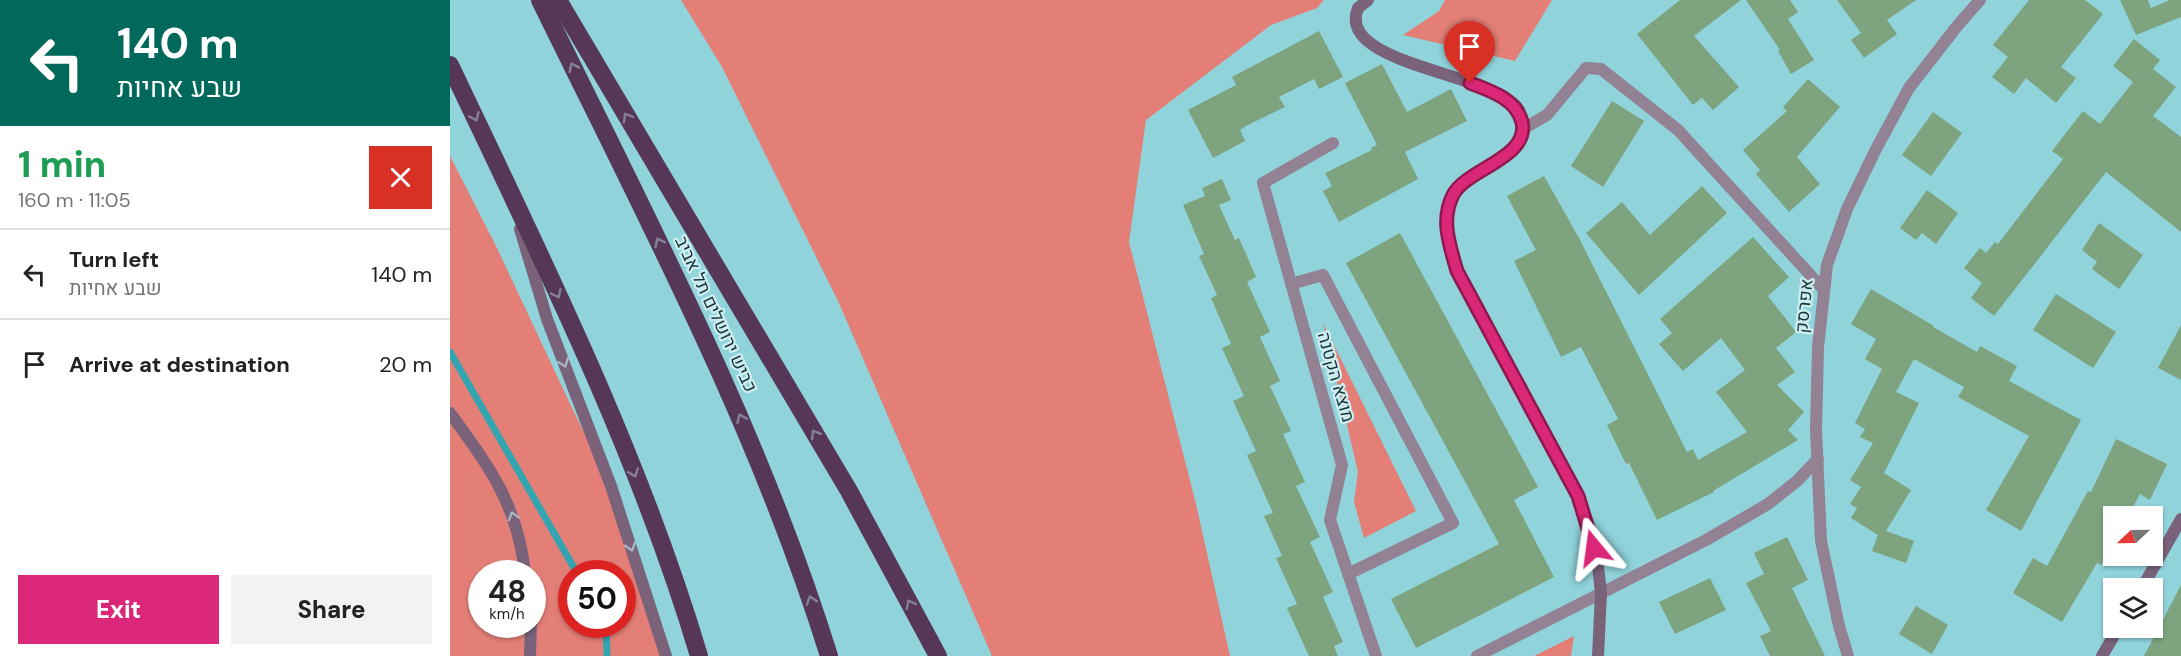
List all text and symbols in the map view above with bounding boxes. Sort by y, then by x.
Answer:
text: 140 m [117,16,239,71]
pin [1444,21,1495,83]
icon: left [18,24,96,102]
icon: arrive [1453,30,1486,63]
one-way arrow [569,62,580,73]
text: שבע אחיות [117,70,242,105]
one-way arrow [467,111,479,122]
one-way arrow [623,113,634,123]
text: 1 min [18,141,106,188]
button: close [369,146,432,209]
text: 160 m · 11:05 [18,187,131,213]
street label: כביש ירושלים תל אביב [669,232,763,396]
one-way arrow [654,237,666,248]
text: Turn left [69,245,159,274]
icon: left [18,258,51,291]
text: 140 m [371,260,432,289]
text: שבע אחיות [69,275,162,301]
street label: אפרסק [1789,278,1819,334]
one-way arrow [550,288,562,299]
street label: מוצא הקטנה [1312,329,1360,425]
icon: arrive [18,348,51,381]
text: Arrive at destination [69,350,290,379]
text: 20 m [379,350,432,379]
one-way arrow [557,357,569,368]
one-way arrow [736,414,748,425]
one-way arrow [811,430,823,440]
one-way arrow [627,467,640,478]
north arrow [2103,506,2163,566]
map controls [2103,506,2163,638]
one-way arrow [508,511,520,522]
position arrow [1562,516,1626,580]
one-way arrow [623,541,636,552]
speed limit sign: 50 [558,560,636,638]
text: 48 [488,572,526,611]
button: Exit [18,575,219,644]
button: Share [231,575,432,644]
button: layers [2103,578,2163,638]
one-way arrow [806,595,819,606]
one-way arrow [906,600,917,611]
text: km/h [489,604,525,624]

